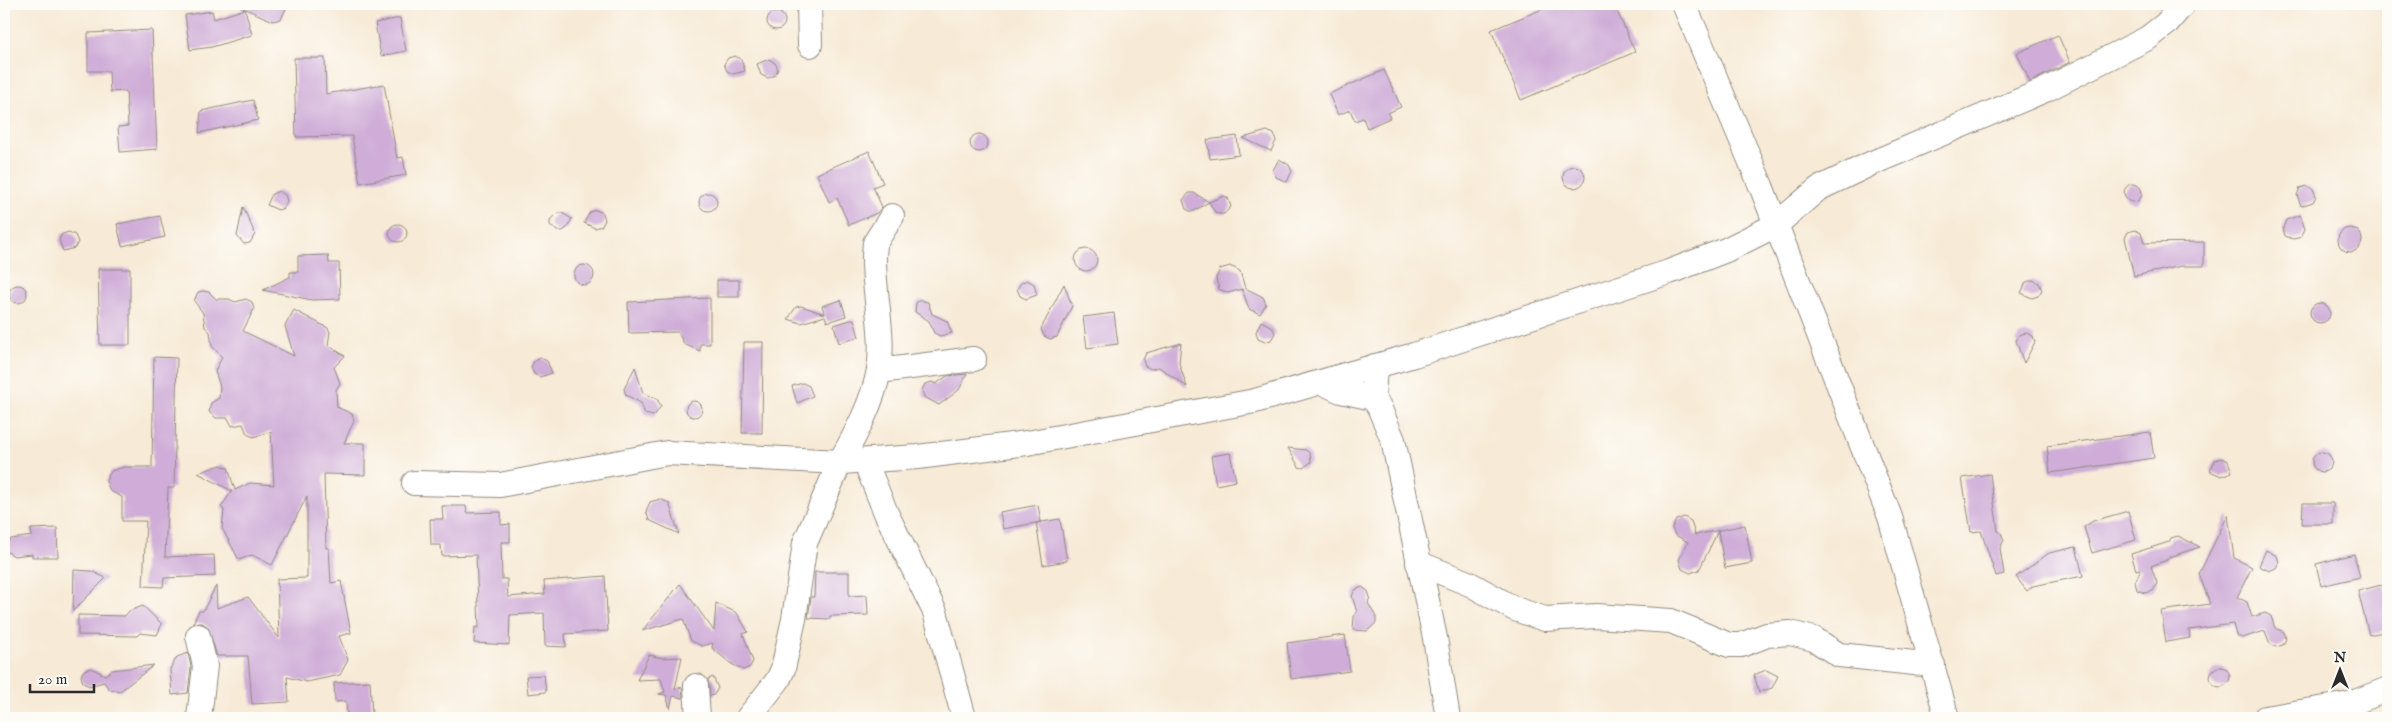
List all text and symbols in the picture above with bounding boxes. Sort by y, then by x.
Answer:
north arrow [2314,644,2364,694]
text: N [2333,649,2346,667]
scale bar [30,662,94,694]
text: 20 m [38,670,68,689]

